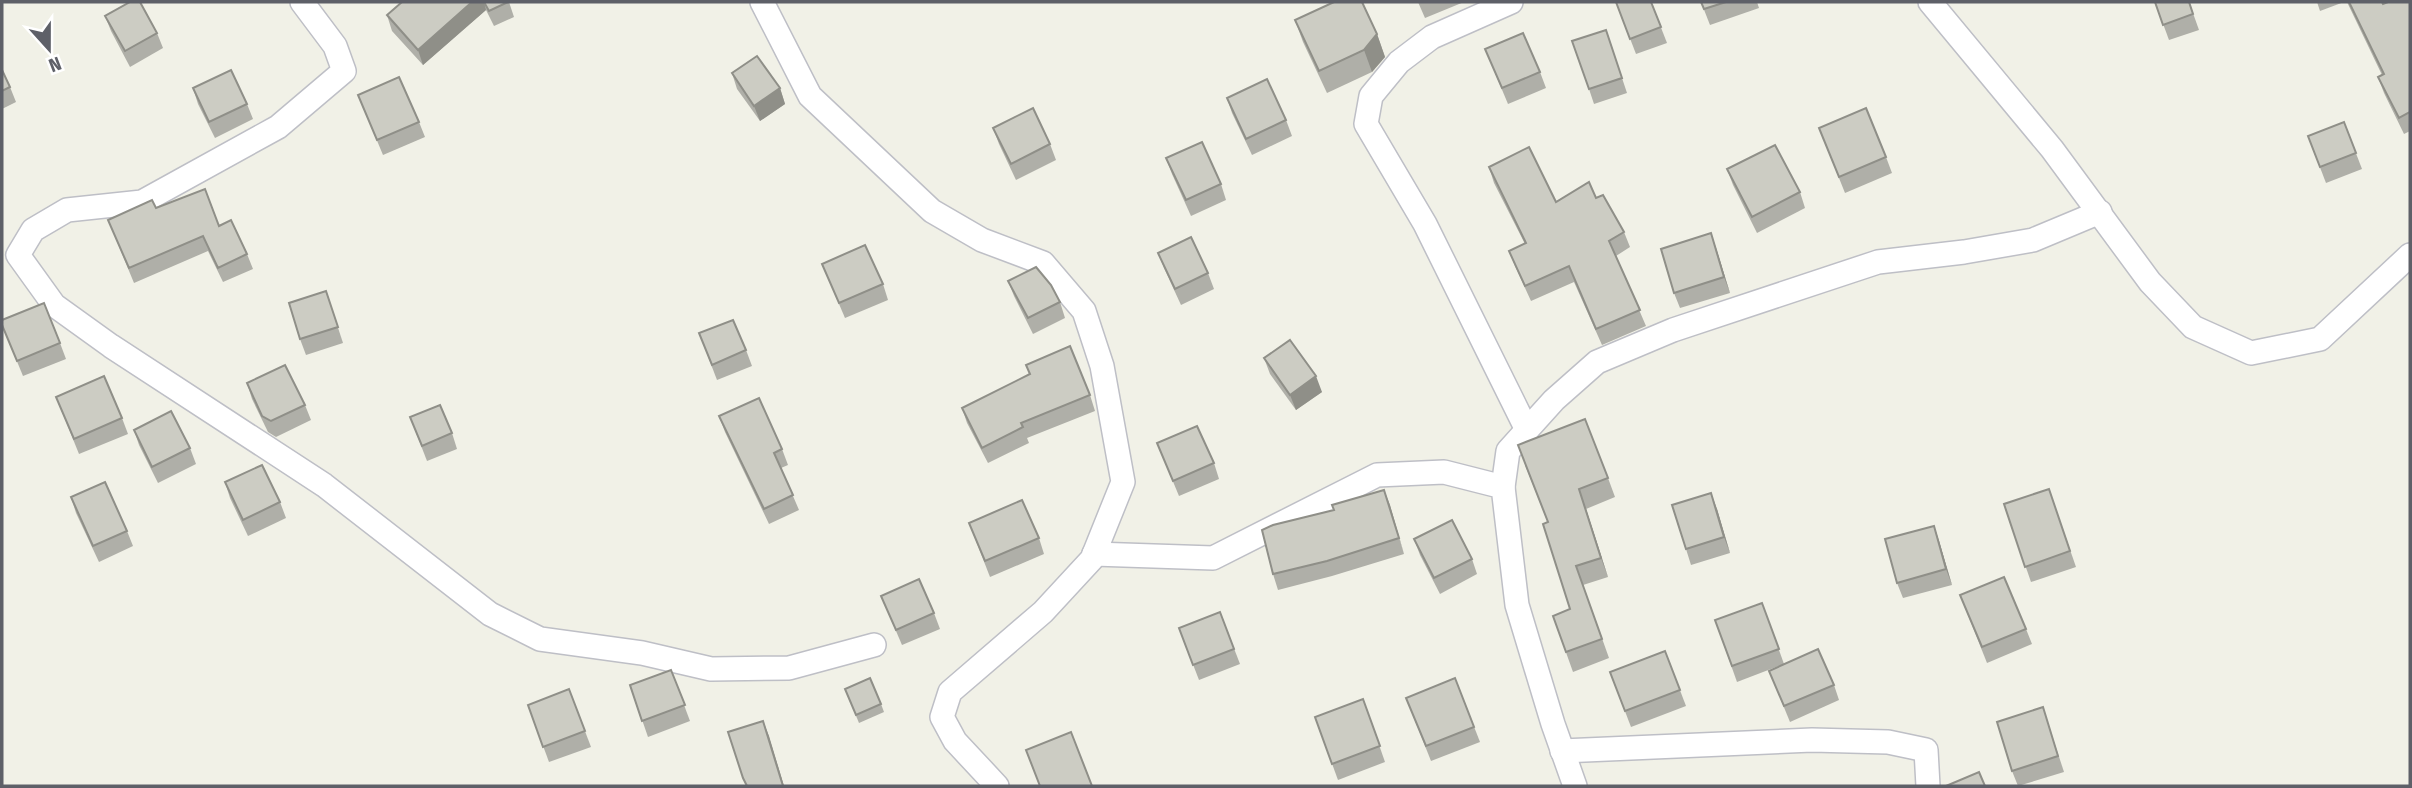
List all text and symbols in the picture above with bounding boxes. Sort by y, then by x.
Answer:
north arrow [14,14,84,84]
text: N [45,52,64,77]

